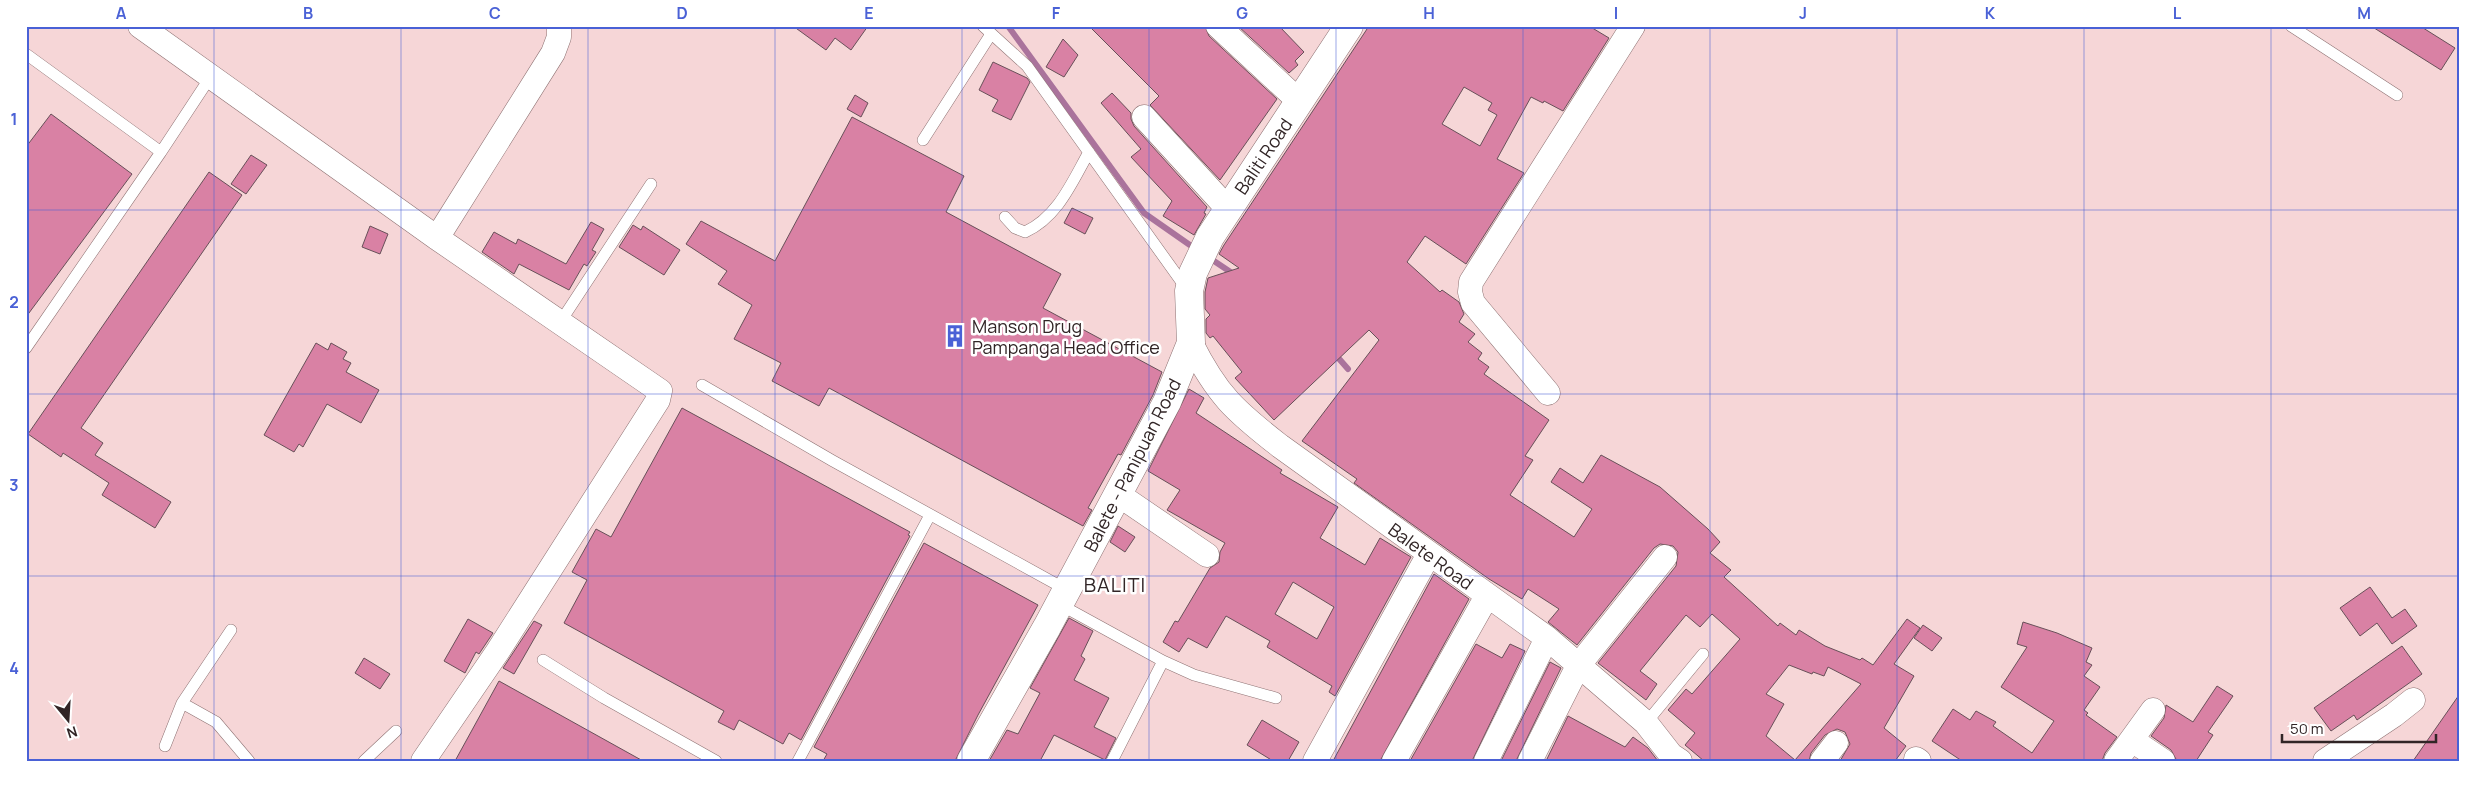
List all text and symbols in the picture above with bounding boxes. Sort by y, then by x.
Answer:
text: A [116,2,127,24]
text: B [303,2,313,24]
text: C [489,2,501,24]
text: D [676,2,688,24]
text: E [864,2,874,24]
text: F [1052,2,1061,24]
text: G [1236,2,1248,24]
text: H [1423,2,1435,24]
text: I [1614,2,1618,24]
text: J [1799,2,1807,24]
text: K [1985,2,1996,24]
text: L [2173,2,2182,24]
text: M [2357,2,2371,24]
text: 1 [10,108,18,130]
street label: Baliti Road [1229,113,1297,199]
text: 2 [9,291,19,313]
place label: Manson Drug Pampanga Head Office [972,314,1160,359]
building icon: Manson Drug Pampanga Head Office [942,323,968,349]
street label: Balete - Panipuan Road [1078,374,1186,556]
text: 3 [9,474,19,496]
street label: Balete Road [1384,517,1478,595]
district label: BALITI [1084,571,1146,598]
text: 4 [9,657,19,679]
north arrow [42,694,92,744]
scale bar [2282,712,2436,744]
text: 50 m [2290,718,2324,739]
text: N [64,722,80,743]

